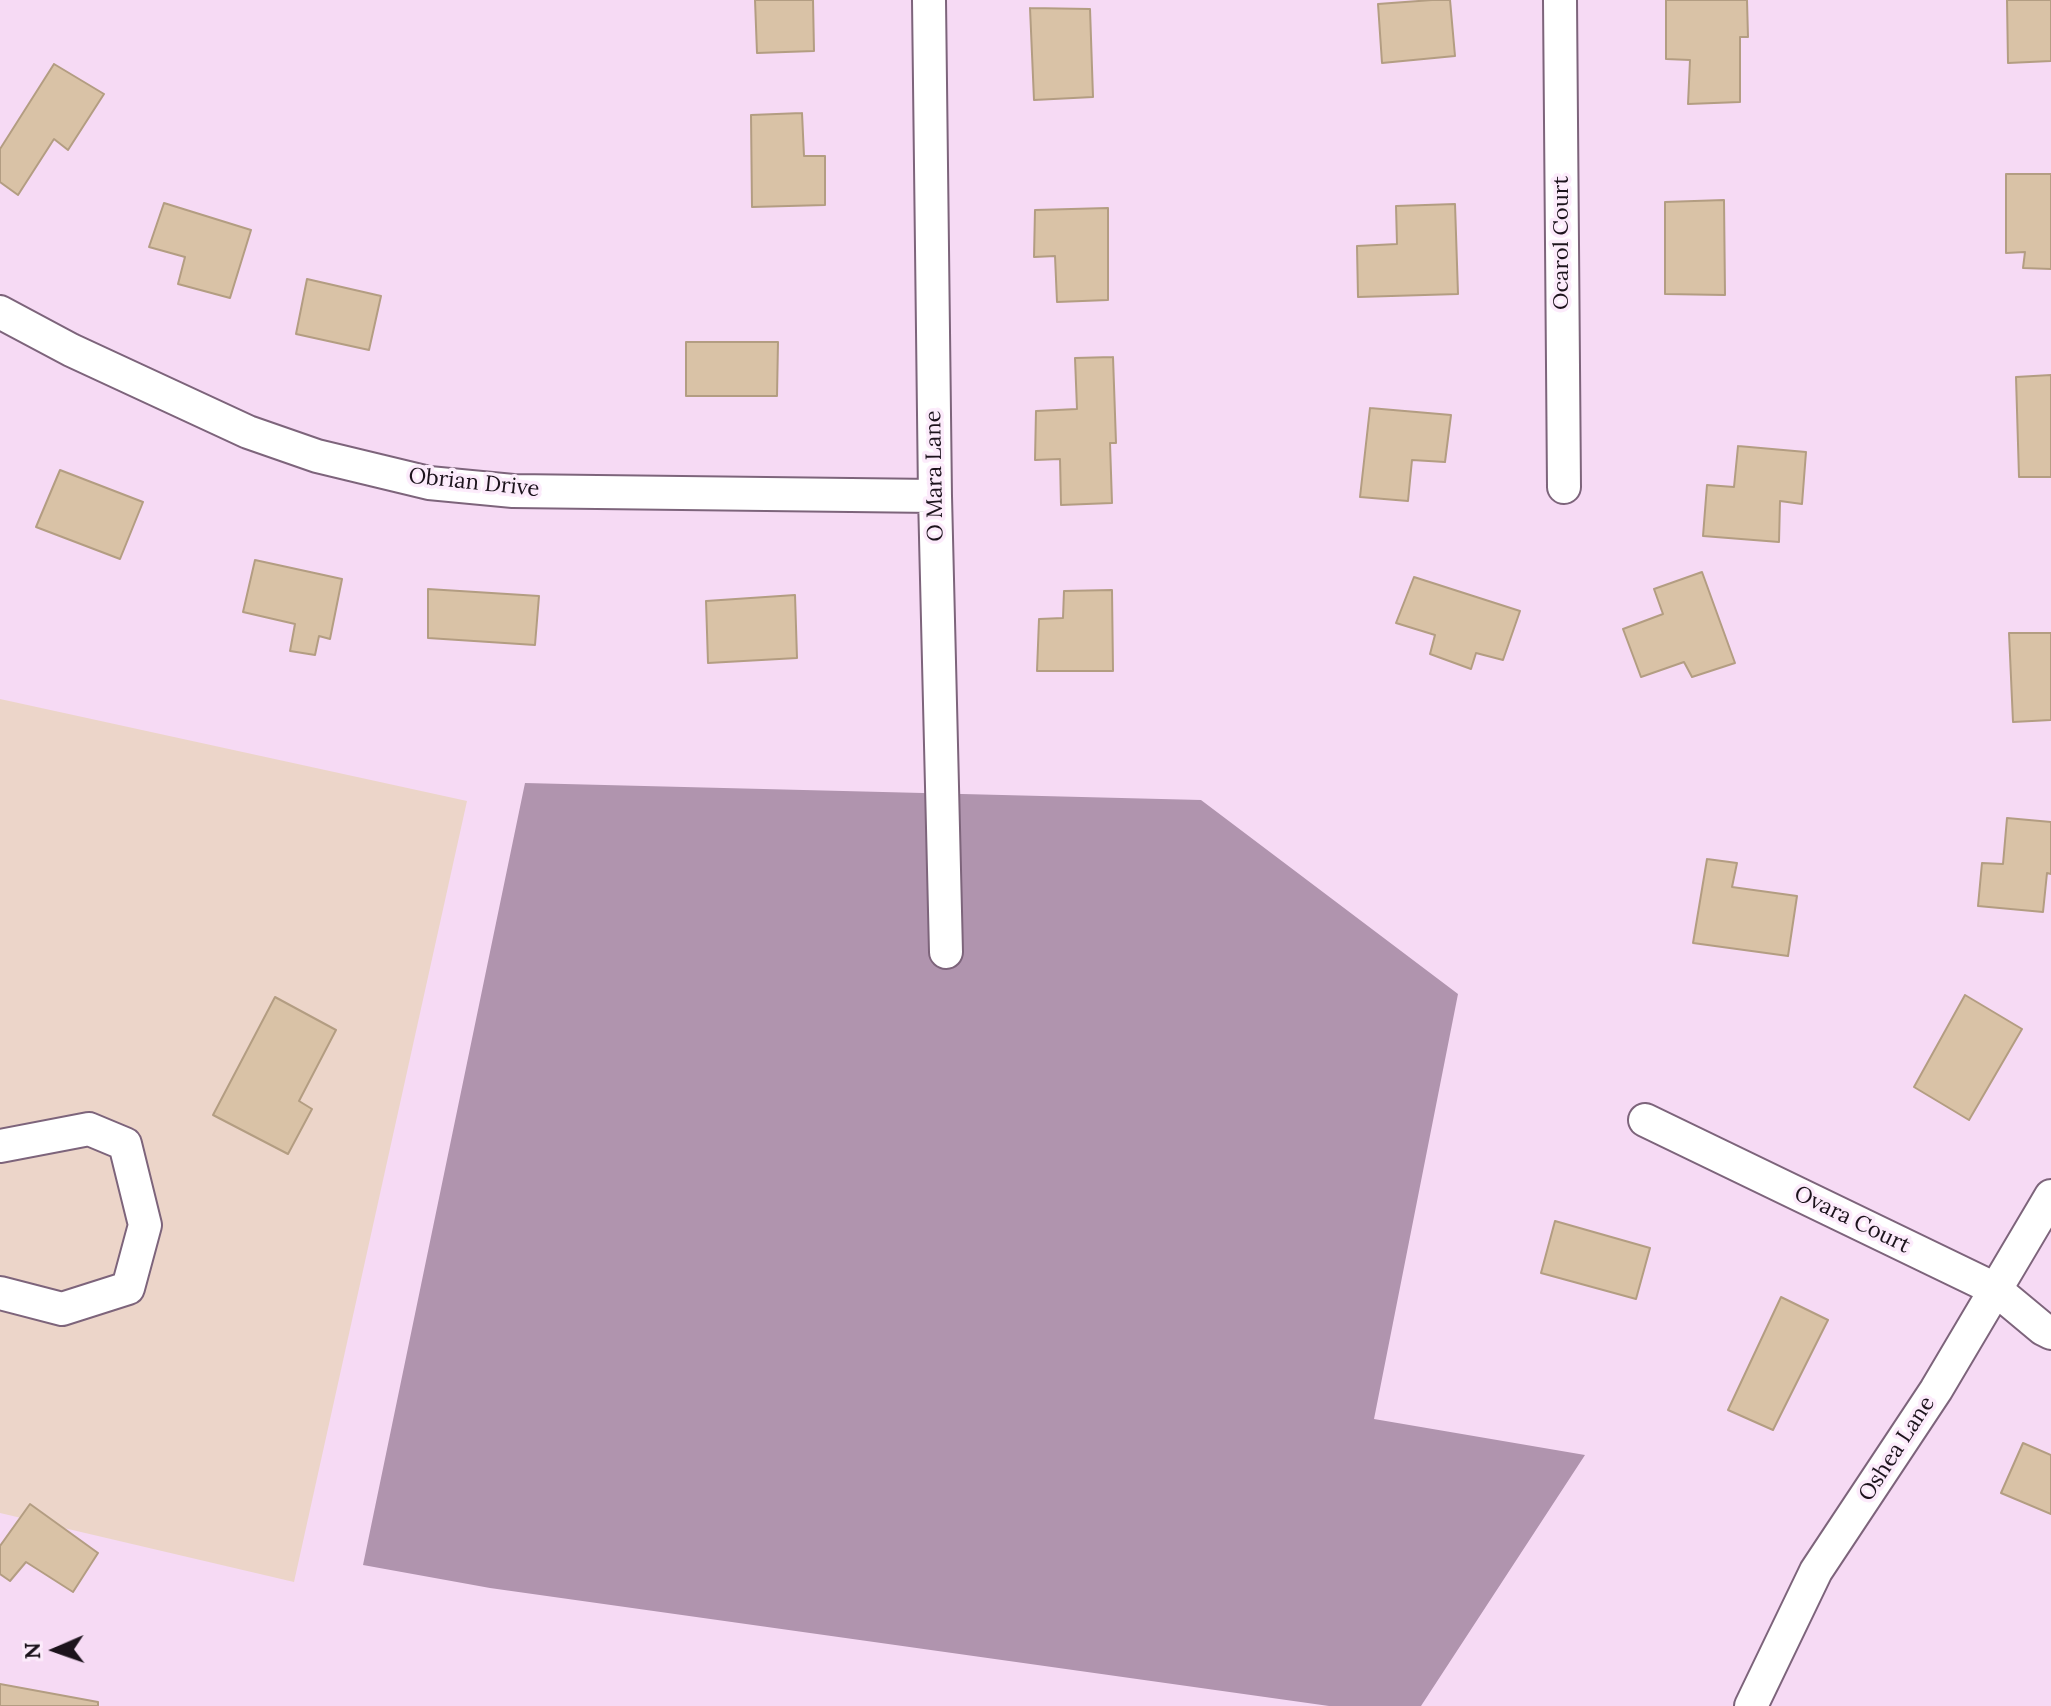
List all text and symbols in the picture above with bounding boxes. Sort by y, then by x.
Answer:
street label: Ocarol Court [1549,176,1575,310]
street label: O Mara Lane [921,410,949,542]
street label: Obrian Drive [407,463,541,503]
street label: Ovara Court [1790,1181,1914,1259]
street label: Oshea Lane [1853,1392,1941,1506]
north arrow [16,1610,96,1690]
text: N [18,1642,46,1660]

